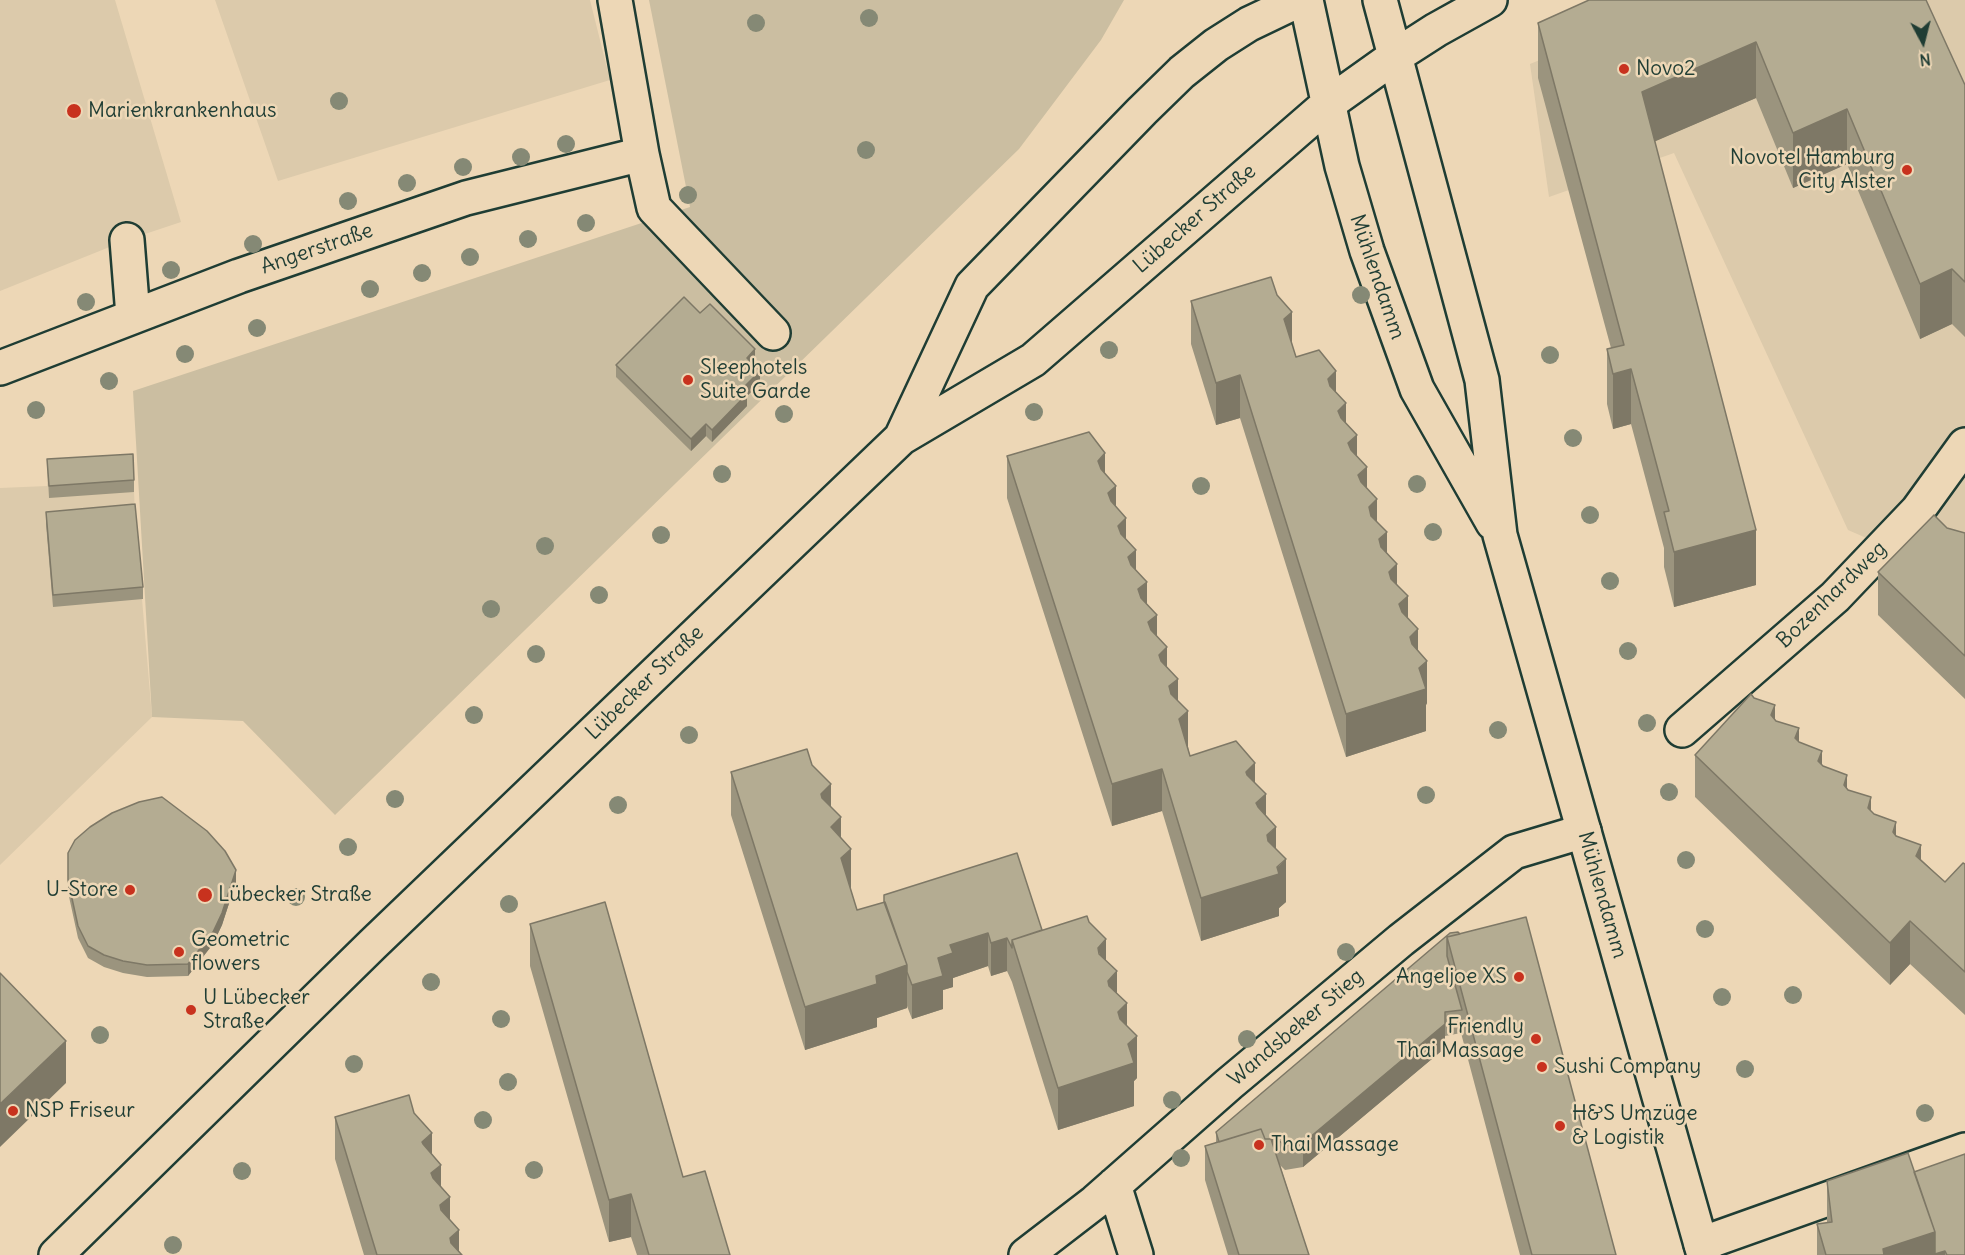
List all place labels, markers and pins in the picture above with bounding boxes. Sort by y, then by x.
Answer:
place label: Novo2 [1636,56,1696,82]
marker: Novo2 [1617,62,1631,76]
place label: Marienkrankenhaus [88,98,277,124]
marker: Marienkrankenhaus [65,102,83,120]
place label: Novotel Hamburg City Alster [1730,145,1895,195]
marker: Novotel Hamburg City Alster [1900,163,1914,177]
place label: Sleephotels Suite Garde [700,355,811,405]
marker: Sleephotels Suite Garde [681,373,695,387]
place label: U-Store [46,877,118,903]
place label: Lübecker Straße [218,882,372,908]
marker: U-Store [123,883,137,897]
marker: Lübecker Straße [196,886,214,904]
place label: Geometric flowers [191,927,290,977]
marker: Geometric flowers [172,945,186,959]
place label: Angeljoe XS [1396,964,1507,990]
marker: Angeljoe XS [1512,970,1526,984]
place label: U Lübecker Straße [203,985,310,1035]
marker: U Lübecker Straße [184,1003,198,1017]
place label: Friendly Thai Massage [1396,1014,1524,1064]
marker: Friendly Thai Massage [1529,1032,1543,1046]
place label: Sushi Company [1554,1054,1701,1080]
marker: Sushi Company [1535,1060,1549,1074]
place label: NSP Friseur [25,1098,135,1124]
place label: H&S Umzüge & Logistik [1572,1101,1698,1151]
marker: NSP Friseur [6,1104,20,1118]
marker: H&S Umzüge & Logistik [1553,1119,1567,1133]
place label: Thai Massage [1271,1132,1399,1158]
marker: Thai Massage [1252,1138,1266,1152]

